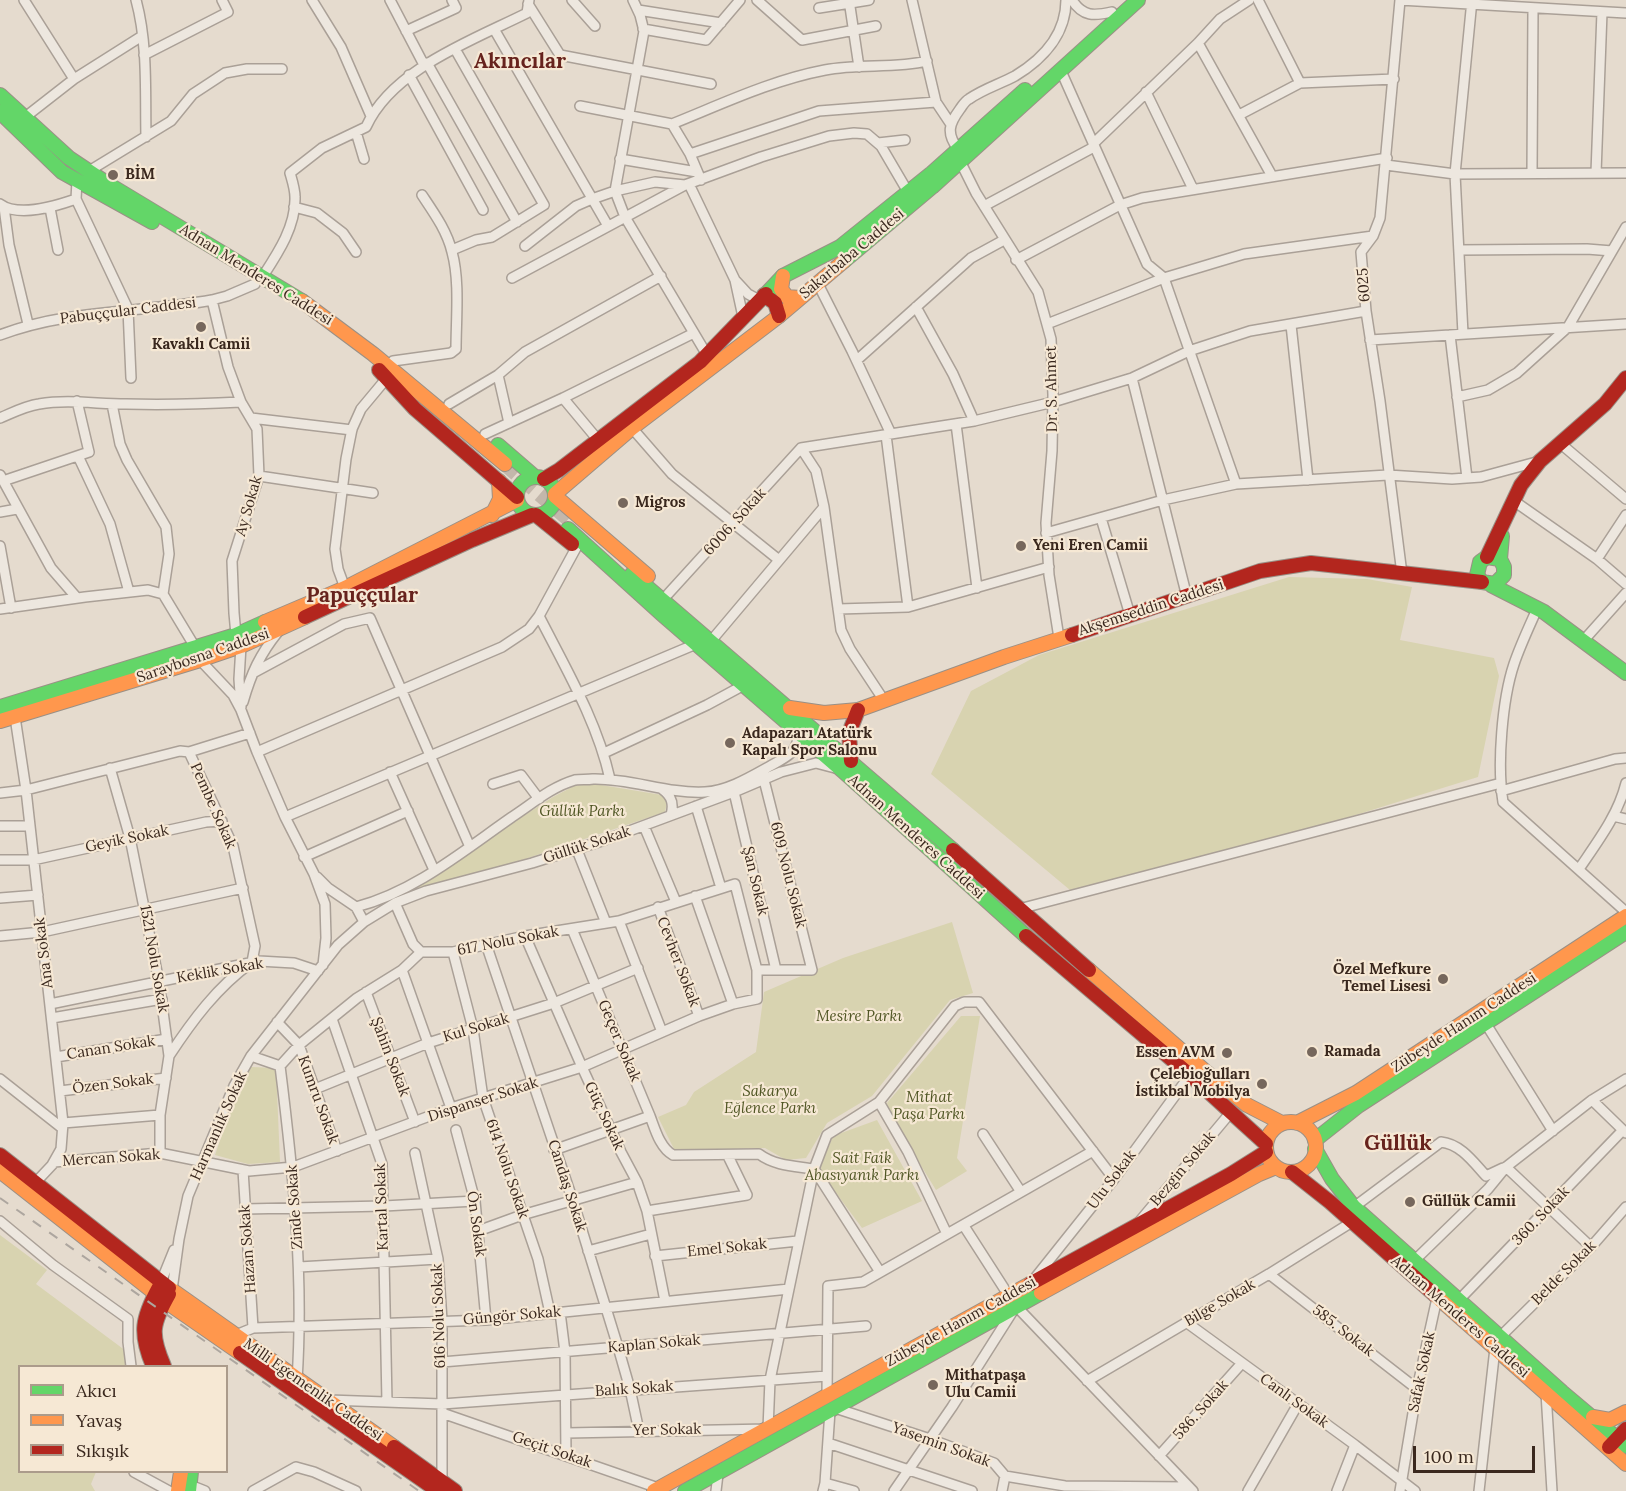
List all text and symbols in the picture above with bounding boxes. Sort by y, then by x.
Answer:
district label: Akıncılar [474,49,566,75]
place label: BİM [125,166,155,184]
marker: BİM [106,168,120,182]
street label: Sakarbaba Caddesi [796,205,908,303]
street label: Adnan Menderes Caddesi [176,220,336,330]
street label: 6025 [1354,267,1374,303]
street label: Pabuççular Caddesi [59,294,197,328]
marker: Kavaklı Camii [194,320,208,334]
place label: Kavaklı Camii [152,336,250,354]
street label: Dr. S. Ahmet [1042,346,1062,432]
street label: Ay Sokak [232,474,266,538]
street label: 6006. Sokak [700,484,770,560]
place label: Migros [635,494,686,512]
marker: Migros [616,496,630,510]
place label: Yeni Eren Camii [1033,537,1148,555]
marker: Yeni Eren Camii [1014,539,1028,553]
street label: Akşemseddin Caddesi [1076,576,1226,640]
district label: Papuççular [306,583,418,609]
street label: Saraybosna Caddesi [134,625,272,687]
place label: Adapazarı Atatürk Kapalı Spor Salonu [742,725,877,760]
marker: Adapazarı Atatürk Kapalı Spor Salonu [723,736,737,750]
street label: Pembe Sokak [186,760,240,852]
street label: Adnan Menderes Caddesi [844,771,988,903]
park label: Güllük Parkı [539,803,625,821]
street label: 609 Nolu Sokak [766,820,810,930]
street label: Geyik Sokak [84,821,170,857]
street label: Güllük Sokak [541,822,633,868]
street label: Şan Sokak [738,845,772,917]
street label: 1521 Nolu Sokak [136,904,172,1014]
street label: Cevher Sokak [653,915,703,1009]
street label: Ana Sokak [31,917,57,989]
street label: 617 Nolu Sokak [456,922,560,960]
street label: Keklik Sokak [175,955,265,987]
place label: Özel Mefkure Temel Lisesi [1333,961,1431,996]
street label: Zübeyde Hanım Caddesi [1388,969,1540,1077]
marker: Özel Mefkure Temel Lisesi [1436,972,1450,986]
street label: Geçer Sokak [594,997,644,1085]
park label: Mesire Parkı [816,1008,902,1026]
street label: Kul Sokak [441,1009,511,1047]
street label: Şahin Sokak [367,1015,413,1099]
street label: Canan Sokak [66,1032,156,1064]
place label: Ramada [1324,1043,1381,1061]
place label: Essen AVM [1136,1044,1215,1062]
marker: Ramada [1305,1045,1319,1059]
marker: Essen AVM [1220,1046,1234,1060]
street label: Kumru Sokak [294,1053,342,1147]
place label: Çelebioğulları İstikbal Mobilya [1135,1066,1250,1101]
street label: Harmanlık Sokak [187,1069,251,1183]
street label: Özen Sokak [71,1070,155,1098]
street label: Dispanser Sokak [426,1074,540,1126]
marker: Çelebioğulları İstikbal Mobilya [1255,1077,1269,1091]
street label: Güç Sokak [580,1079,628,1153]
park label: Sakarya Eğlence Parkı [724,1083,816,1118]
park label: Mithat Paşa Parkı [893,1089,965,1124]
street label: 614 Nolu Sokak [482,1117,532,1221]
street label: Bezgin Sokak [1146,1128,1220,1210]
district label: Güllük [1364,1131,1432,1157]
street label: Candaş Sokak [544,1138,590,1234]
street label: Mercan Sokak [61,1146,161,1170]
street label: Ulu Sokak [1084,1147,1140,1213]
park label: Sait Faik Abasıyanık Parkı [805,1150,919,1185]
street label: Kartal Sokak [371,1163,393,1251]
street label: Zinde Sokak [283,1164,307,1250]
street label: 360. Sokak [1509,1183,1573,1249]
street label: Ön Sokak [462,1190,490,1258]
place label: Güllük Camii [1422,1193,1516,1211]
marker: Güllük Camii [1403,1195,1417,1209]
street label: Hazan Sokak [236,1204,260,1294]
street label: Emel Sokak [686,1235,768,1261]
street label: Belde Sokak [1528,1237,1600,1309]
street label: Adnan Menderes Caddesi [1387,1252,1533,1382]
street label: 616 Nolu Sokak [428,1263,450,1369]
street label: Zübeyde Hanım Caddesi [883,1273,1039,1371]
street label: Bilge Sokak [1181,1275,1259,1331]
street label: 585. Sokak [1308,1301,1378,1361]
street label: Güngör Sokak [462,1303,562,1329]
street label: Safak Sokak [1405,1330,1439,1414]
street label: Kaplan Sokak [607,1331,701,1357]
street label: Milli Egemenlik Caddesi [240,1335,386,1445]
legend [18,1365,228,1473]
place label: Mithatpaşa Ulu Camii [945,1367,1026,1402]
street label: Canlı Sokak [1256,1370,1332,1432]
street label: 586. Sokak [1170,1376,1232,1444]
street label: Balık Sokak [594,1377,674,1401]
marker: Mithatpaşa Ulu Camii [926,1378,940,1392]
text: Akıcı [76,1379,117,1402]
text: Yavaş [76,1409,122,1432]
street label: Yasemin Sokak [889,1419,993,1471]
street label: Yer Sokak [633,1420,701,1440]
street label: Geçit Sokak [510,1428,594,1472]
scale bar [1416,1434,1538,1472]
text: Sıkışık [76,1439,129,1462]
text: 100 m [1424,1445,1474,1468]

